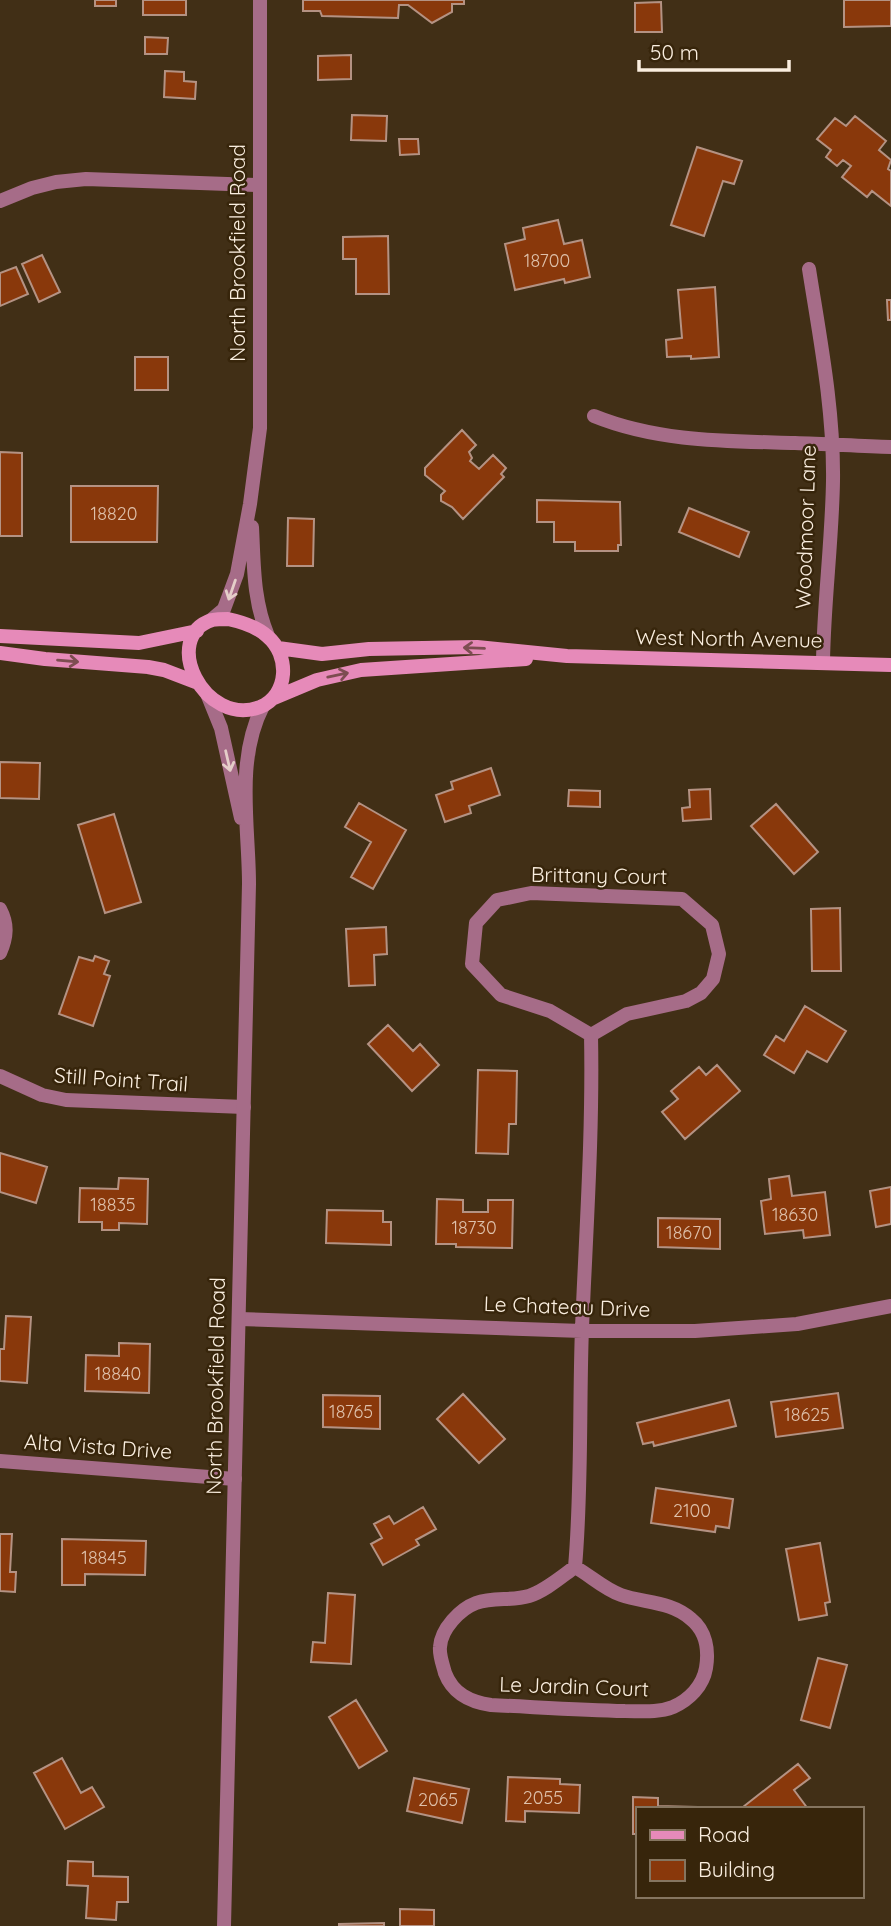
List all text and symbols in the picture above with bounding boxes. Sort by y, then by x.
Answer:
scale bar [639,28,790,72]
text: 50 m [650,39,699,65]
street label: North Brookfield Road [224,144,250,362]
house number: 18700 [524,249,570,272]
street label: Woodmoor Lane [789,444,821,610]
house number: 18820 [91,502,137,525]
one-way arrow [225,578,237,600]
street label: West North Avenue [635,623,823,653]
one-way arrow [463,641,486,654]
one-way arrow [56,655,79,668]
one-way arrow [326,668,349,681]
one-way arrow [222,749,235,772]
street label: Brittany Court [531,861,667,889]
street label: Still Point Trail [53,1061,189,1097]
house number: 18835 [90,1193,136,1216]
house number: 18630 [772,1203,818,1226]
house number: 18730 [451,1216,497,1239]
house number: 18670 [666,1221,712,1244]
street label: North Brookfield Road [200,1277,230,1495]
street label: Le Chateau Drive [483,1290,651,1322]
house number: 18840 [95,1362,141,1385]
house number: 18765 [329,1400,373,1423]
house number: 18625 [784,1403,830,1426]
street label: Alta Vista Drive [23,1428,173,1464]
house number: 2100 [673,1499,711,1522]
house number: 18845 [81,1546,127,1569]
street label: Le Jardin Court [499,1670,649,1702]
house number: 2055 [523,1786,563,1809]
house number: 2065 [418,1788,458,1811]
legend [636,1807,863,1898]
text: Road [698,1821,750,1847]
text: Building [698,1856,775,1882]

